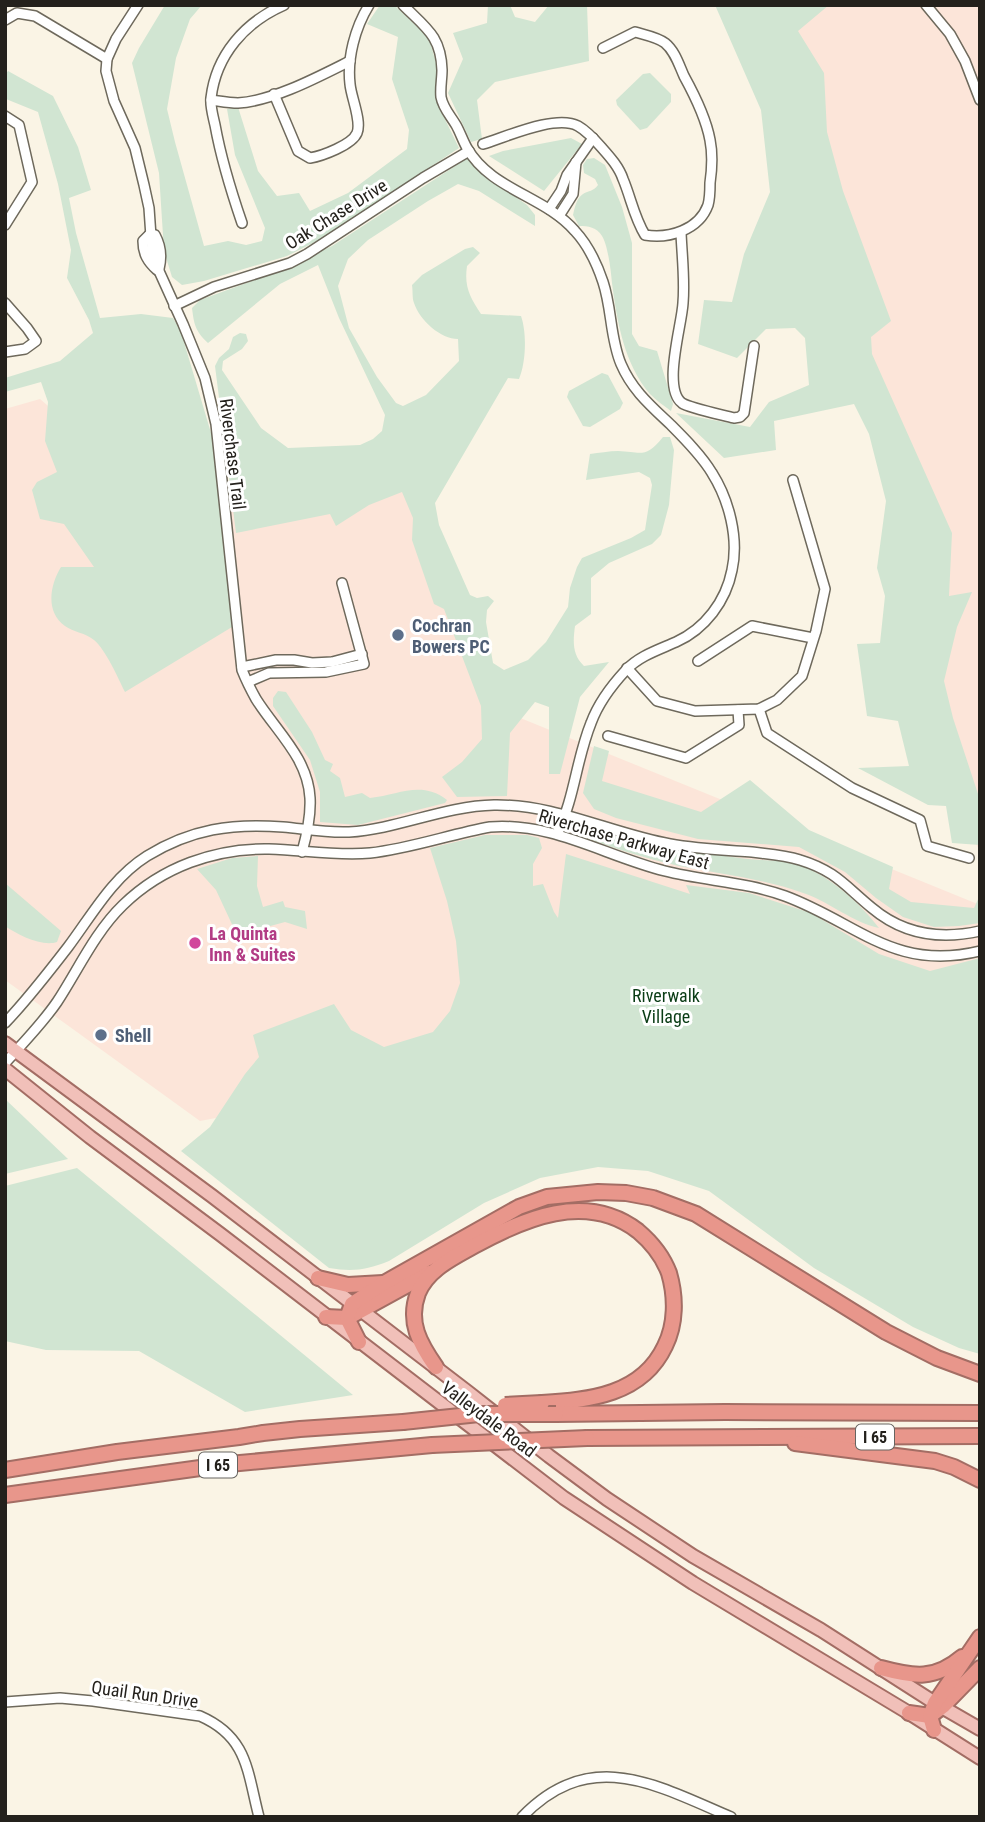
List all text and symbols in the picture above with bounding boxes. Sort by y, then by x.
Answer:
street label: Oak Chase Drive [281,174,391,254]
street label: Riverchase Trail [216,397,250,511]
place label: Cochran Bowers PC [412,615,490,657]
marker: Cochran Bowers PC [390,627,406,643]
street label: Riverchase Parkway East [536,805,712,873]
place label: La Quinta Inn & Suites [209,923,296,965]
marker: La Quinta Inn & Suites [187,935,203,951]
park label: Riverwalk Village [632,985,700,1027]
place label: Shell [115,1025,151,1046]
marker: Shell [93,1027,109,1043]
street label: Valleydale Road [438,1377,540,1461]
road number: I 65 [856,1424,894,1450]
road number: I 65 [199,1452,237,1478]
street label: Quail Run Drive [90,1676,200,1712]

